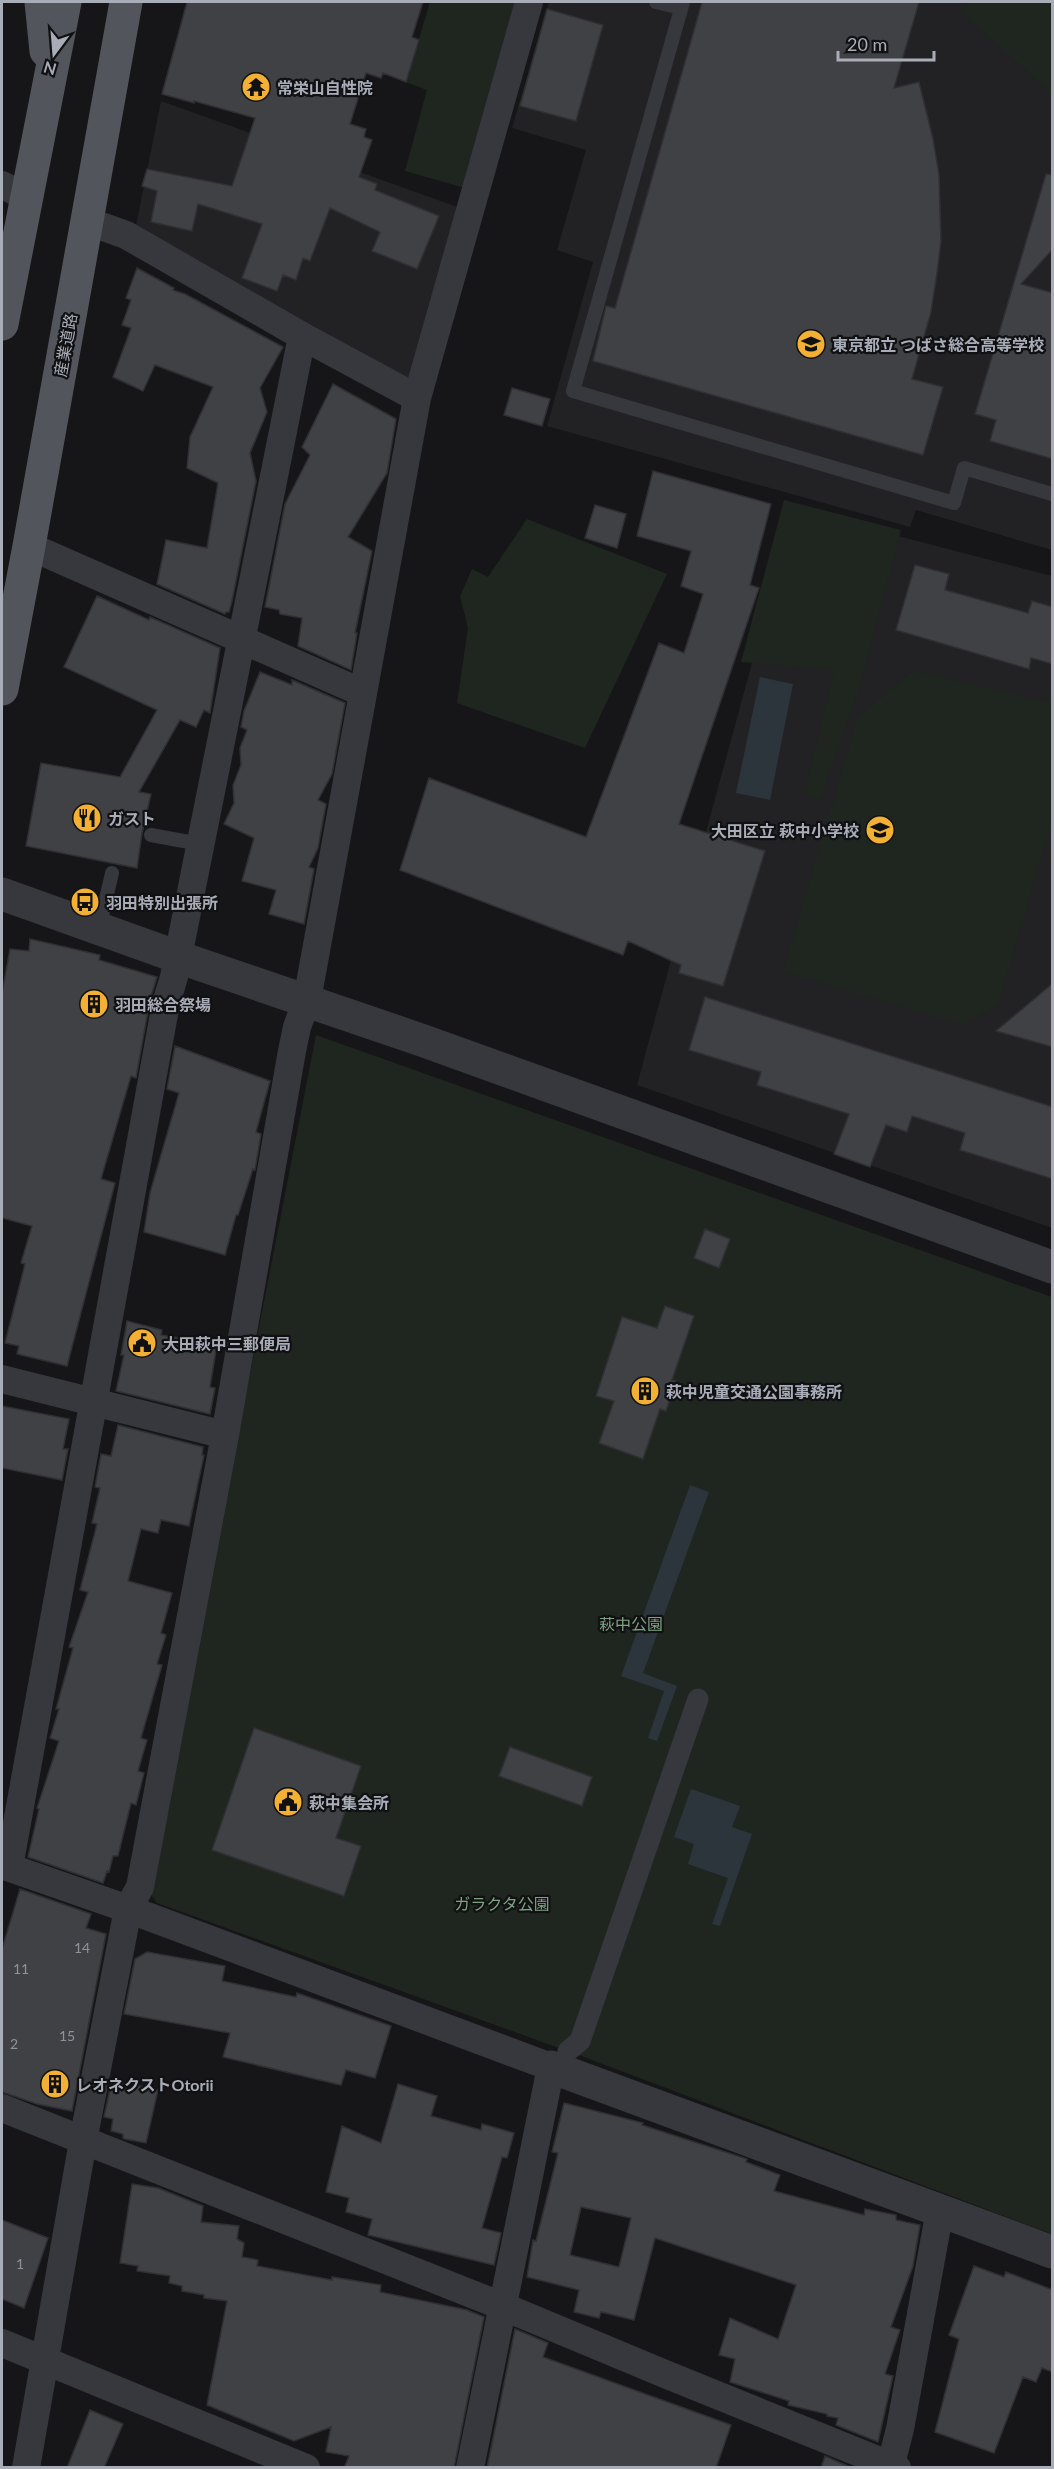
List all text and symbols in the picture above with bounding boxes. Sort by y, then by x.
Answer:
north arrow [24,24,84,84]
scale bar [838,24,934,62]
text: 20 m [847,33,887,55]
text: N [41,58,58,80]
temple icon: 常栄山自性院 [240,71,272,103]
place label: 常栄山自性院 [277,78,373,97]
street label: 産業道路 [50,312,80,378]
school or university icon: 東京都立 つばさ総合高等学校 [795,328,827,360]
place label: 東京都立 つばさ総合高等学校 [832,335,1044,354]
restaurant icon: ガスト [71,802,103,834]
place label: ガスト [108,809,156,828]
school or university icon: 大田区立 萩中小学校 [864,814,896,846]
place label: 大田区立 萩中小学校 [711,821,859,840]
bus stop icon: 羽田特別出張所 [69,886,101,918]
place label: 羽田特別出張所 [106,893,218,912]
building icon: 羽田総合祭場 [78,988,110,1020]
place label: 羽田総合祭場 [115,995,211,1014]
public building icon: 大田萩中三郵便局 [126,1327,158,1359]
place label: 大田萩中三郵便局 [163,1334,291,1353]
building icon: 萩中児童交通公園事務所 [629,1375,661,1407]
place label: 萩中児童交通公園事務所 [666,1382,842,1401]
park label: 萩中公園 [599,1614,663,1633]
public building icon: 萩中集会所 [272,1786,304,1818]
place label: 萩中集会所 [309,1793,389,1812]
park label: ガラクタ公園 [454,1894,550,1913]
house number: 14 [74,1939,90,1956]
house number: 11 [13,1960,29,1977]
house number: 15 [59,2027,75,2044]
house number: 2 [10,2035,18,2052]
building icon: レオネクストOtorii [39,2068,71,2100]
place label: レオネクストOtorii [76,2075,214,2094]
house number: 1 [16,2255,24,2272]

